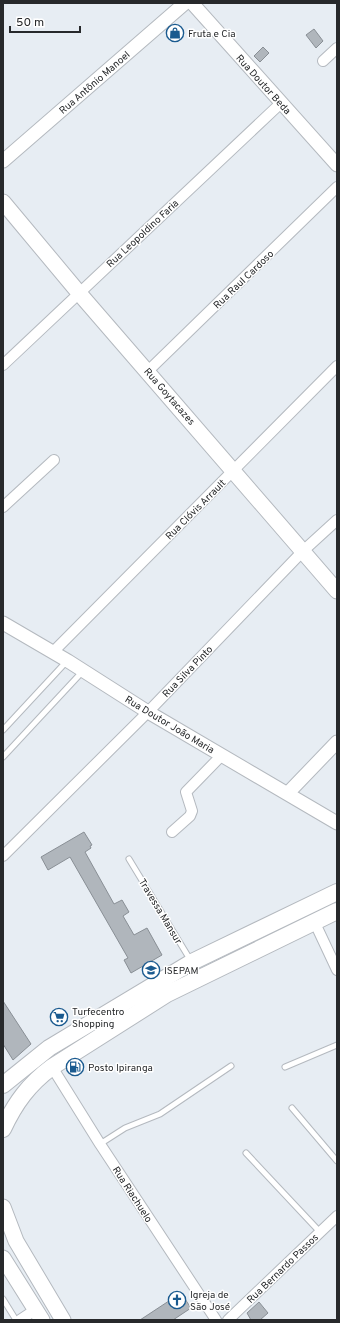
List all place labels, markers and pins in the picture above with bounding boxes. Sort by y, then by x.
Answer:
shop icon: Fruta e Cia [165,23,185,43]
place label: Fruta e Cia [188,28,236,41]
school or university icon: ISEPAM [141,960,161,980]
place label: ISEPAM [164,965,199,978]
place label: Turfecentro Shopping [72,1006,125,1031]
supermarket icon: Turfecentro Shopping [49,1007,69,1027]
fuel station icon: Posto Ipiranga [65,1057,85,1077]
place label: Posto Ipiranga [88,1062,153,1075]
place label: Igreja de São José [190,1289,230,1314]
church icon: Igreja de São José [167,1290,187,1310]

